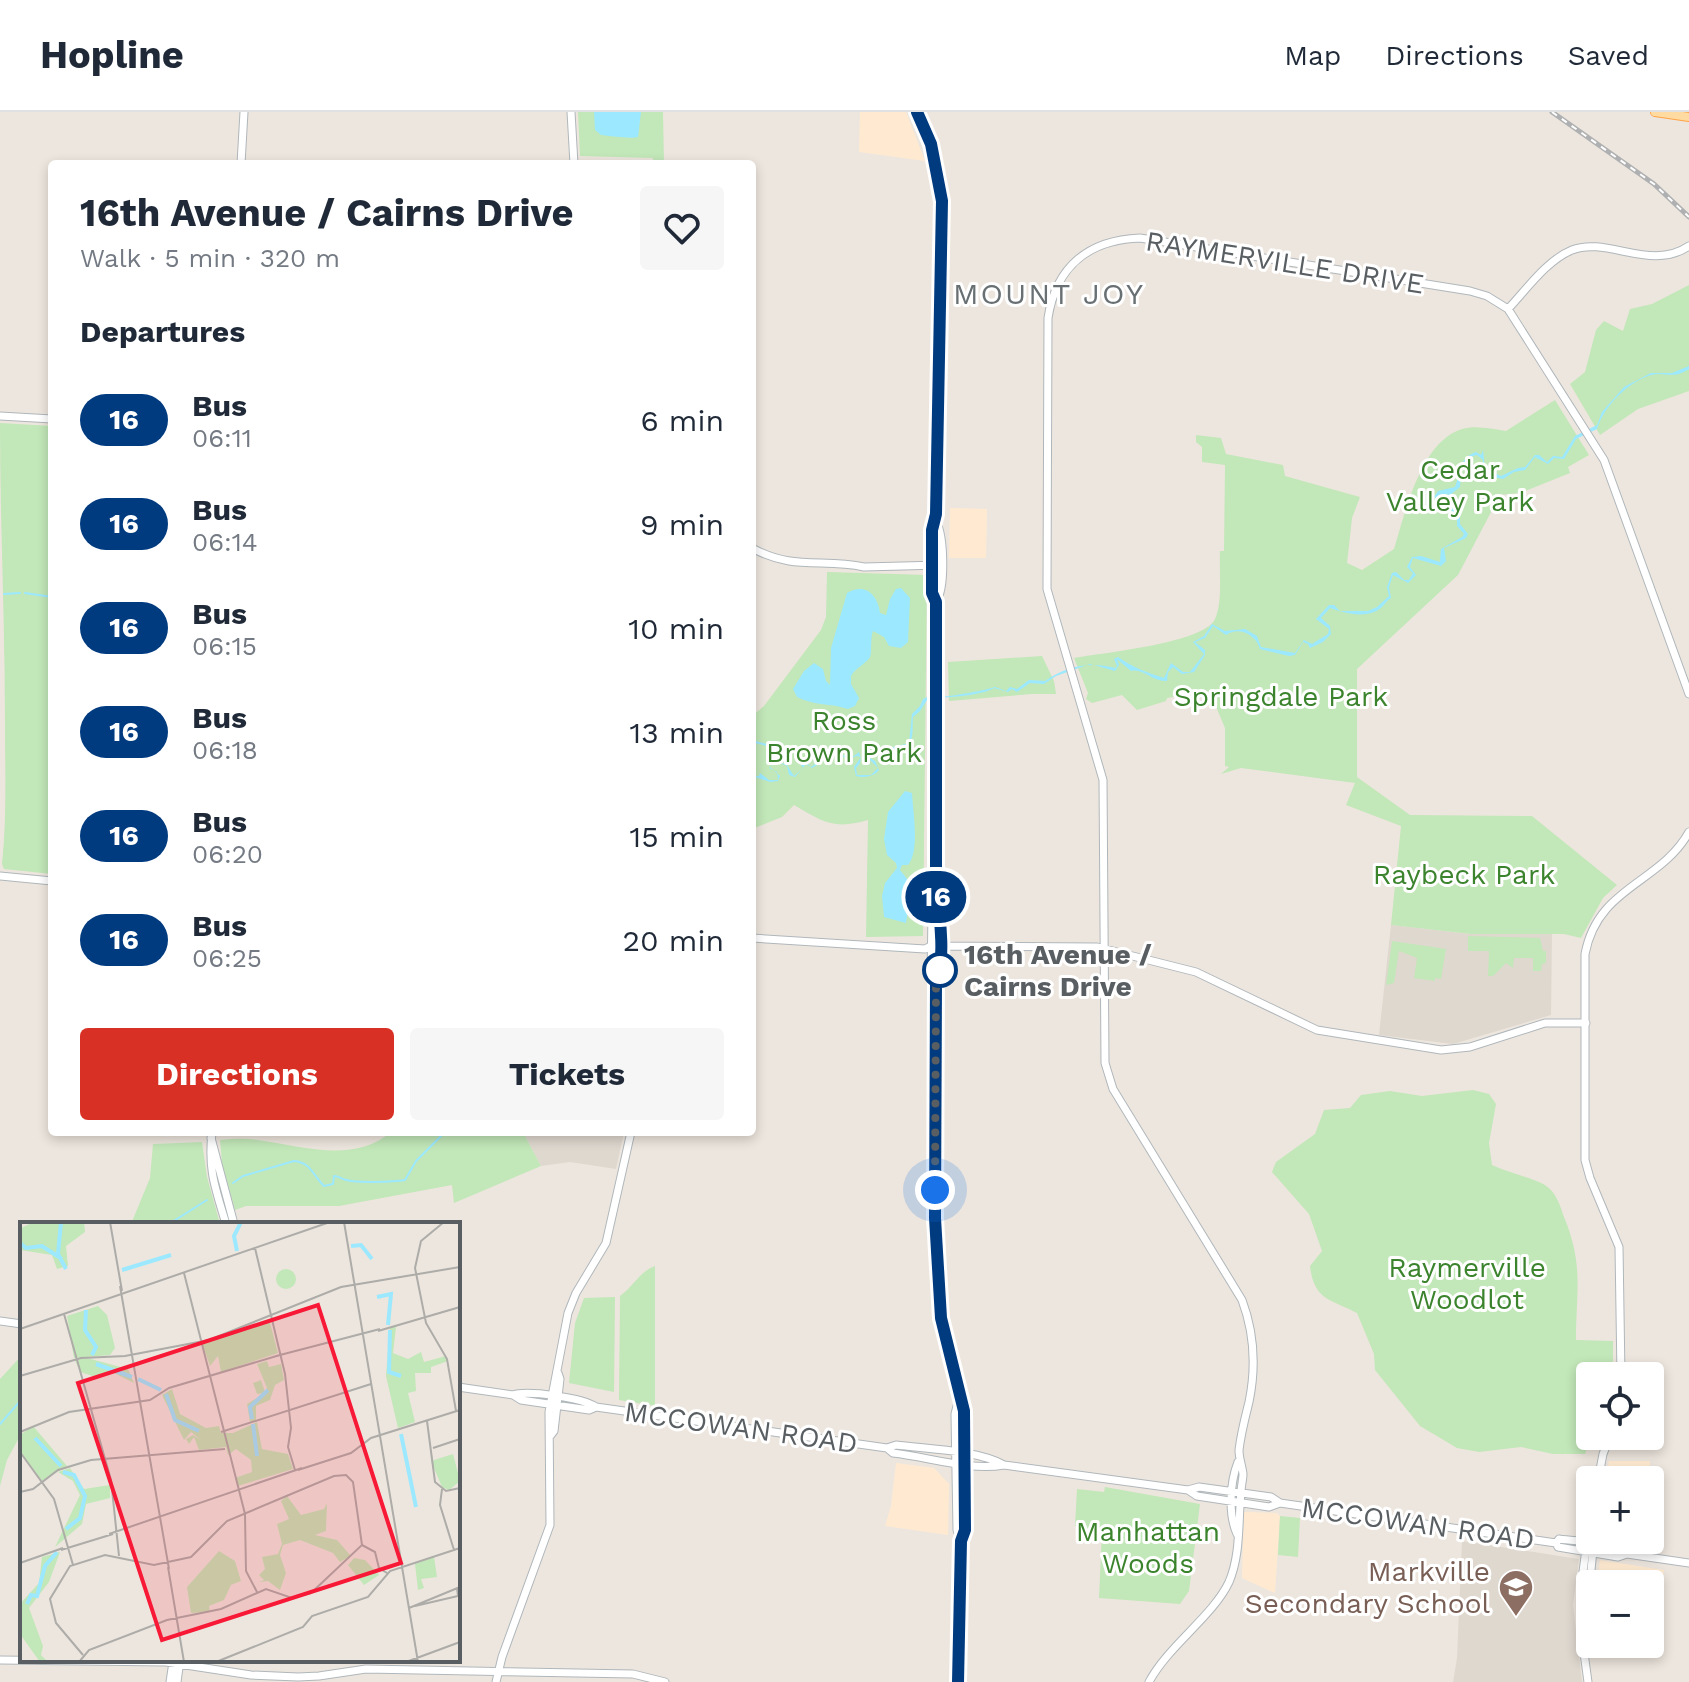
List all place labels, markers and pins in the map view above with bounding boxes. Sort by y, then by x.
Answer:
place label: 16th Avenue / Cairns Drive [964,938,1152,1003]
marker: 16th Avenue / Cairns Drive [923,953,957,987]
place label: Markville Secondary School [1245,1555,1490,1620]
school or university icon: Markville Secondary School [1497,1568,1535,1618]

